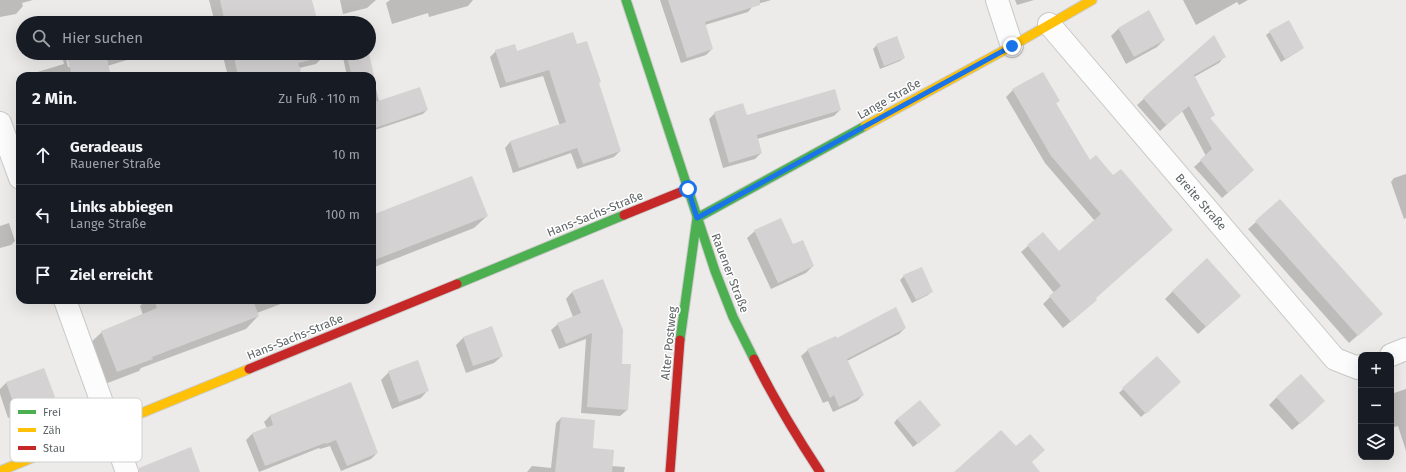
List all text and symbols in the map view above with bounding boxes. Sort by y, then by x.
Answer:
search box [16,16,376,60]
icon: search [30,27,52,49]
text: Hier suchen [62,29,143,47]
route end [1003,37,1021,55]
street label: Lange Straße [855,76,923,122]
text: 2 Min. [32,88,77,109]
text: Zu Fuß · 110 m [278,91,360,106]
text: Geradeaus [70,138,143,156]
icon: ahead [32,144,54,166]
text: 10 m [333,147,360,162]
text: Rauener Straße [70,156,161,171]
street label: Breite Straße [1173,171,1229,233]
route start [679,180,697,198]
street label: Hans-Sachs-Straße [545,188,645,240]
text: Links abbiegen [70,198,173,216]
icon: left [32,204,54,226]
text: 100 m [325,207,360,222]
text: Lange Straße [70,216,146,231]
street label: Rauener Straße [708,231,752,315]
icon: arrive [32,264,54,286]
text: Ziel erreicht [70,266,153,284]
street label: Alter Postweg [658,305,680,380]
street label: Hans-Sachs-Straße [245,311,345,363]
map controls [1358,352,1394,460]
button: + [1358,352,1394,388]
button: − [1358,388,1394,424]
legend [10,398,142,462]
text: Frei [43,406,61,419]
text: Zäh [43,424,61,437]
button: layers [1358,424,1394,460]
text: Stau [43,442,65,455]

